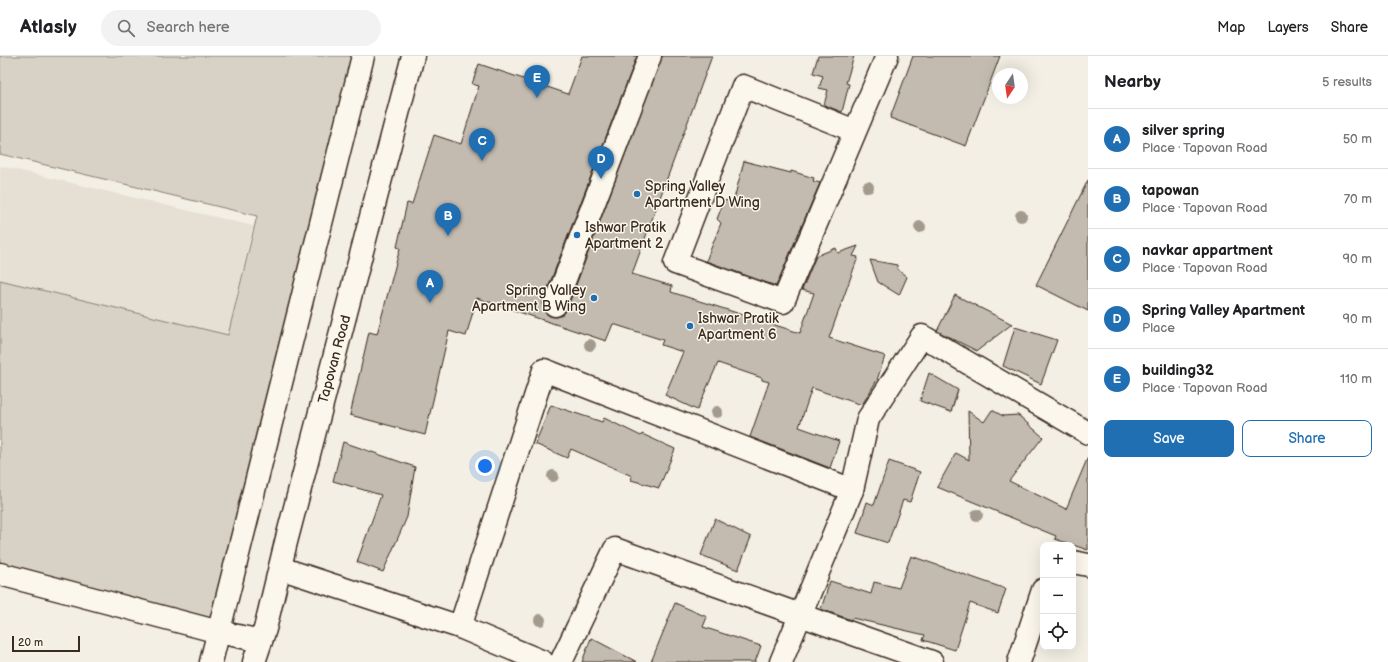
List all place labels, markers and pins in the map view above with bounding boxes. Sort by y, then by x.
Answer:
pin: E [524,65,550,98]
pin: C [469,128,495,161]
pin: D [588,146,614,179]
place label: Spring Valley Apartment D Wing [645,178,760,211]
marker: Spring Valley Apartment D Wing [632,189,642,199]
pin: B [435,203,461,236]
place label: Ishwar Pratik Apartment 2 [585,219,666,252]
marker: Ishwar Pratik Apartment 2 [572,230,582,240]
pin: A [417,270,443,303]
place label: Spring Valley Apartment B Wing [472,282,587,315]
marker: Spring Valley Apartment B Wing [589,293,599,303]
place label: Ishwar Pratik Apartment 6 [698,310,779,343]
marker: Ishwar Pratik Apartment 6 [685,321,695,331]

